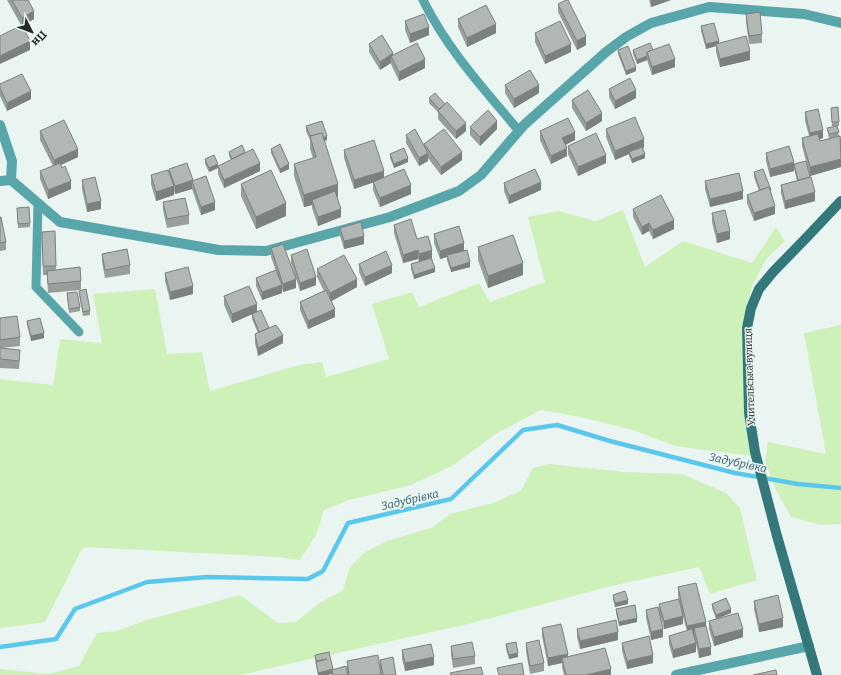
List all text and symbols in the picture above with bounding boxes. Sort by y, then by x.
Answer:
north arrow [12,12,52,52]
text: Пн [29,28,49,49]
street label: Учительська вулиця [742,327,758,426]
water label: Задубрівка [708,451,768,475]
water label: Задубрівка [380,487,440,513]

